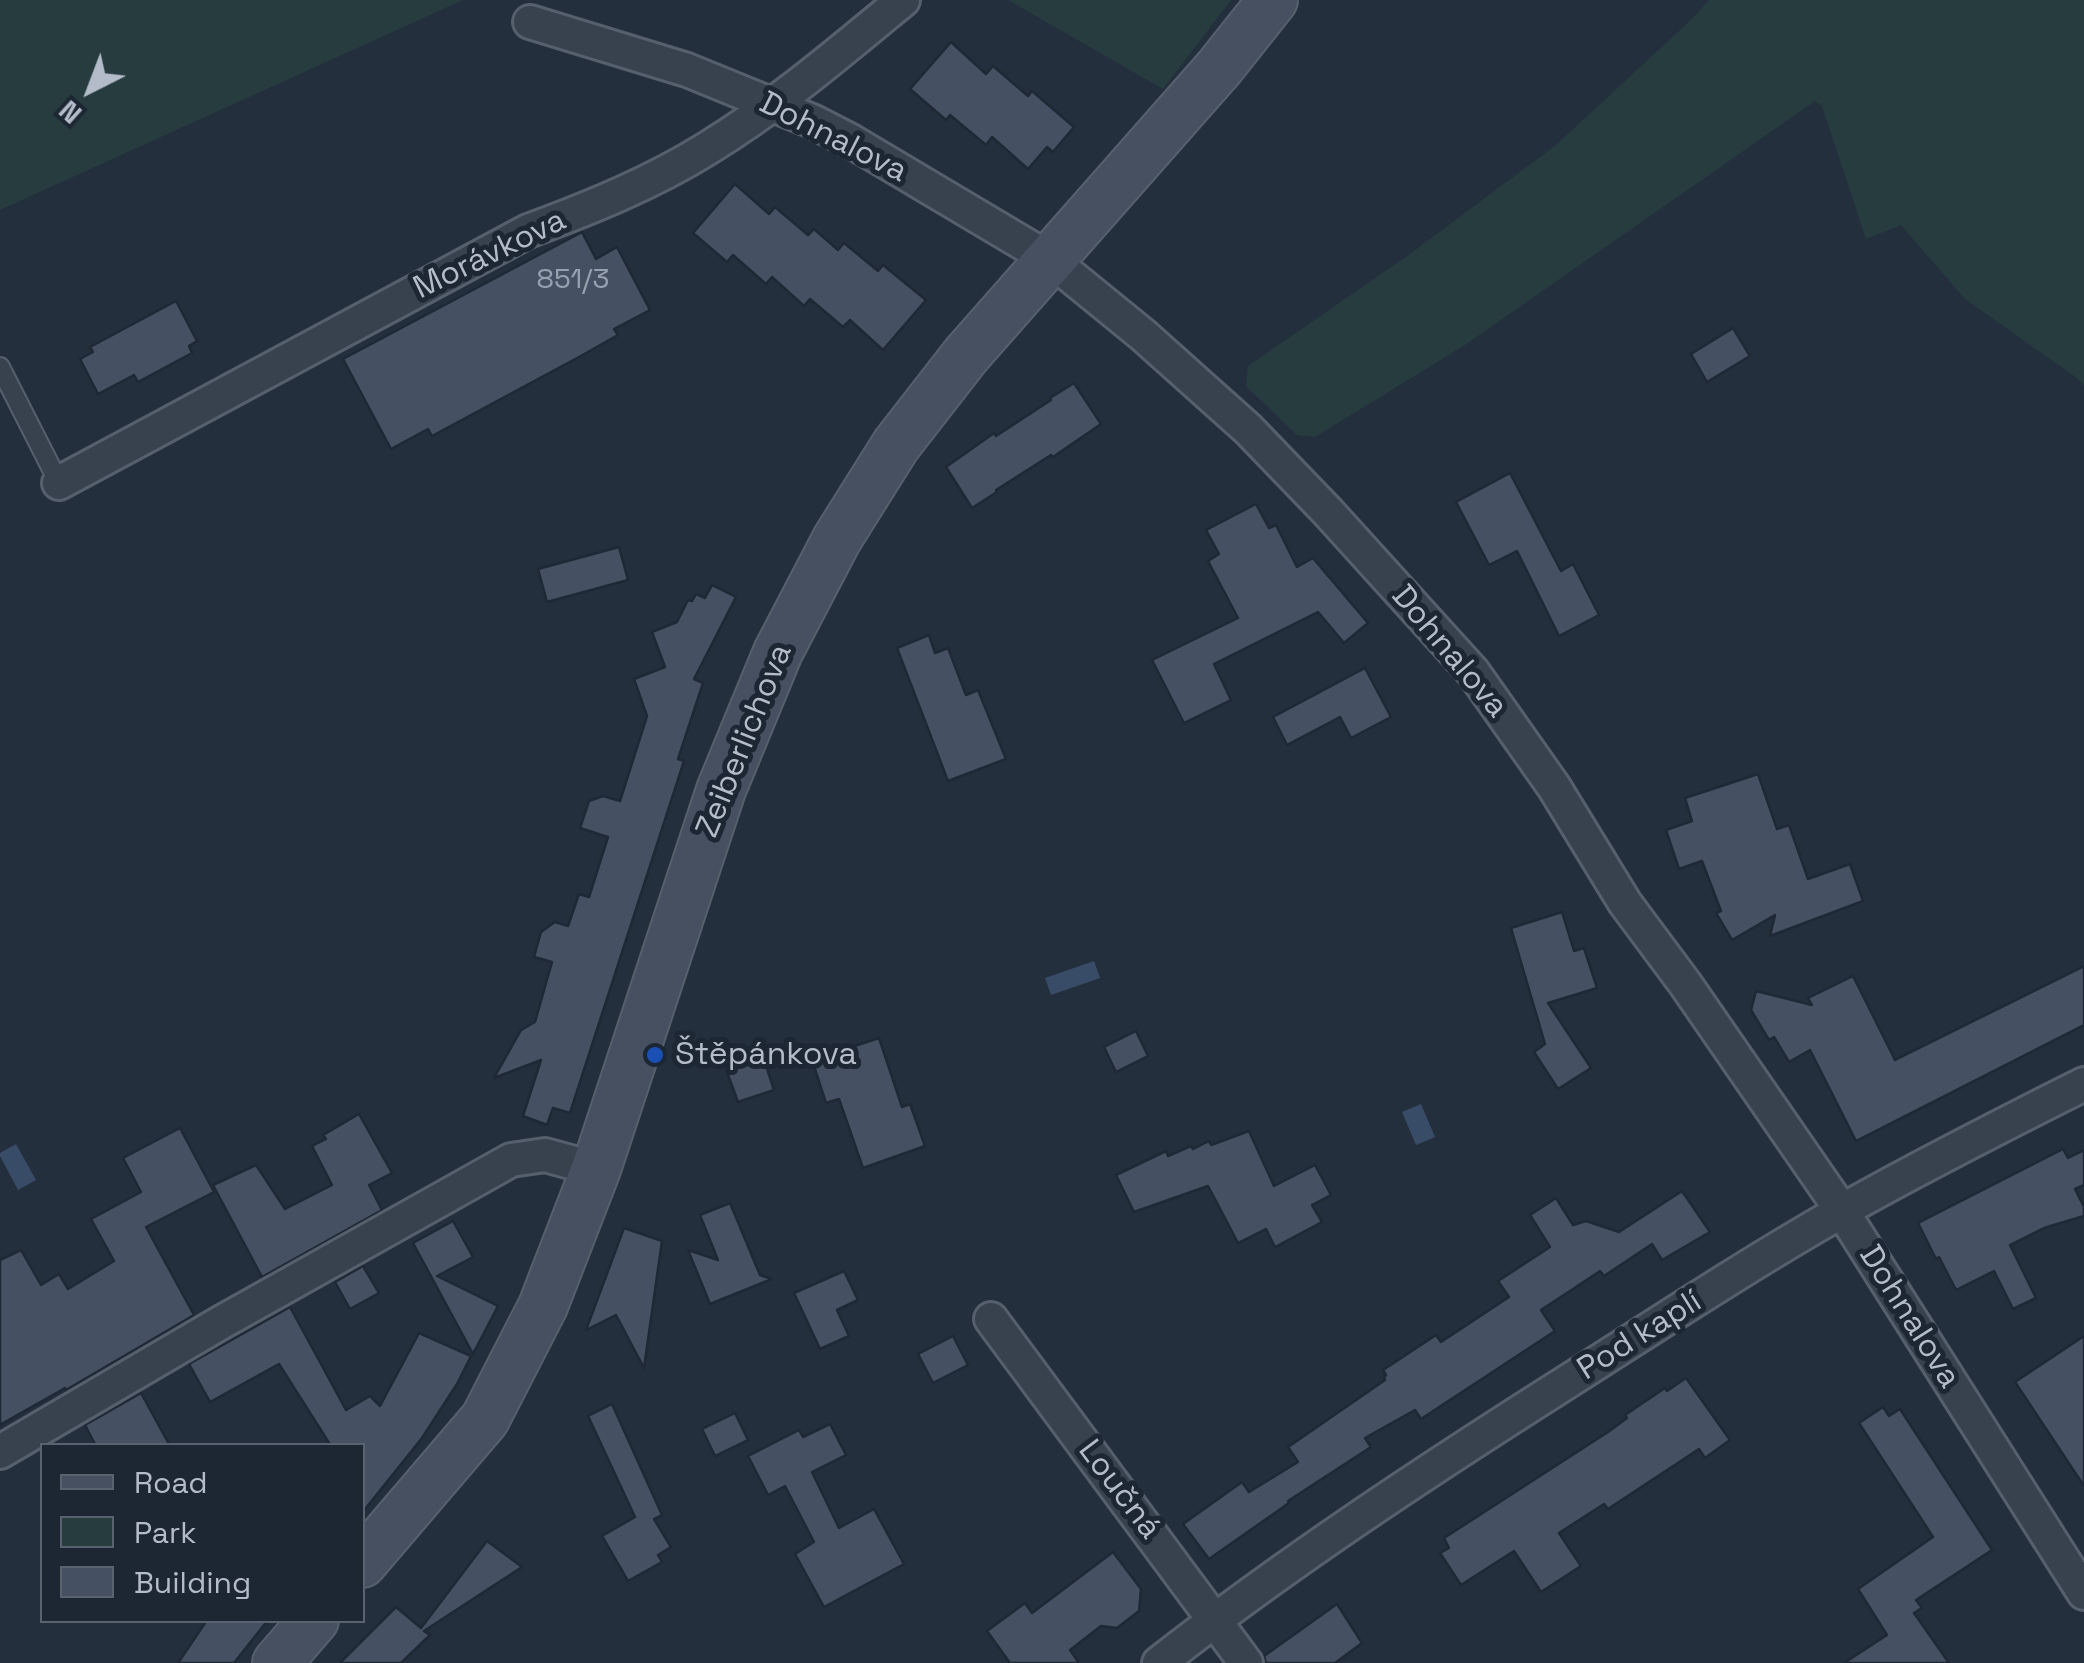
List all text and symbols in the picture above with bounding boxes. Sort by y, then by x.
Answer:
north arrow [40,40,140,140]
street label: Dohnalova [753,84,913,192]
text: N [51,93,89,132]
street label: Morávkova [408,202,572,308]
house number: 851/3 [537,263,609,297]
street label: Dohnalova [1383,578,1515,726]
street label: Zeiberlichova [689,639,801,843]
place label: Štěpánkova [675,1036,857,1074]
marker: Štěpánkova [644,1044,666,1066]
street label: Dohnalova [1850,1239,1968,1395]
street label: Pod kaplí [1571,1283,1709,1389]
street label: Loučná [1069,1433,1169,1547]
legend [40,1443,365,1623]
text: Road [134,1463,208,1502]
text: Park [134,1513,196,1552]
text: Building [134,1563,251,1602]

